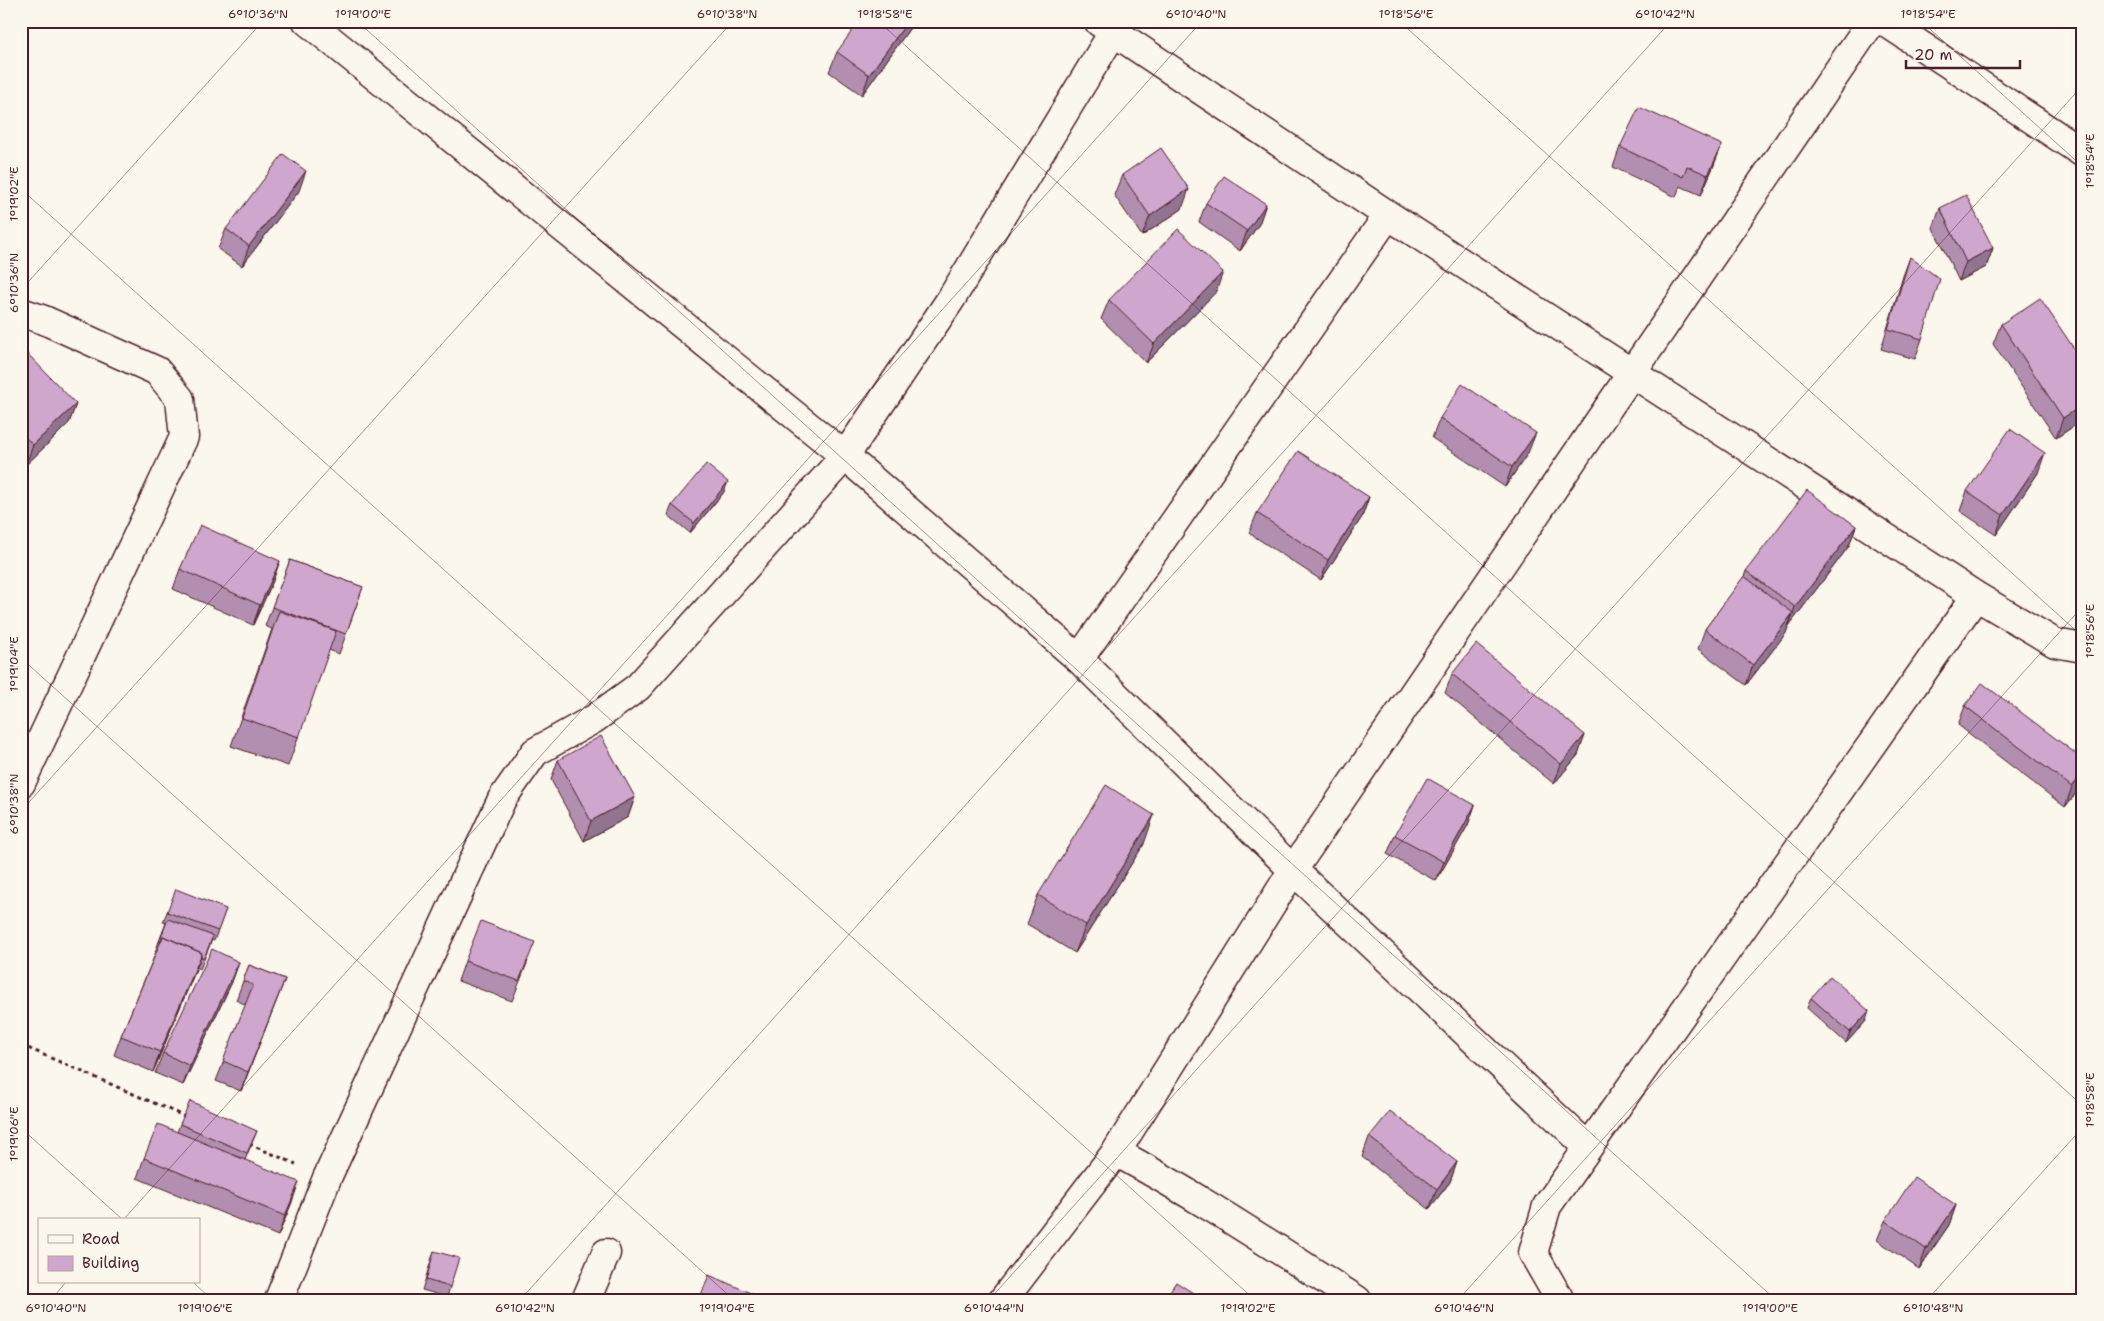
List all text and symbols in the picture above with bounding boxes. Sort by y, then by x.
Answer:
text: 6°10'36"N [228,6,288,22]
text: 1°19'00"E [335,6,391,22]
text: 6°10'38"N [697,6,757,22]
text: 1°18'58"E [858,6,912,22]
text: 6°10'40"N [1165,6,1227,22]
text: 1°18'56"E [1379,6,1433,22]
text: 6°10'42"N [1635,6,1695,22]
text: 1°18'54"E [1901,6,1955,22]
scale bar [1906,38,2020,70]
text: 20 m [1914,45,1953,65]
text: 1°18'54"E [2082,134,2098,188]
text: 1°19'02"E [6,166,22,222]
text: 6°10'36"N [6,253,22,313]
text: 1°18'56"E [2082,604,2098,658]
text: 1°19'04"E [6,636,22,692]
text: 6°10'38"N [6,774,22,834]
text: 1°18'58"E [2082,1073,2098,1127]
text: 1°19'06"E [6,1107,22,1161]
legend [38,1218,200,1284]
text: Road [82,1229,120,1249]
text: Building [82,1253,139,1273]
text: 6°10'40"N [25,1300,87,1316]
text: 1°19'06"E [178,1300,232,1316]
text: 6°10'42"N [495,1300,555,1316]
text: 1°19'04"E [699,1300,755,1316]
text: 6°10'44"N [964,1300,1024,1316]
text: 1°19'02"E [1220,1300,1276,1316]
text: 6°10'46"N [1434,1300,1494,1316]
text: 1°19'00"E [1742,1300,1798,1316]
text: 6°10'48"N [1903,1300,1963,1316]

